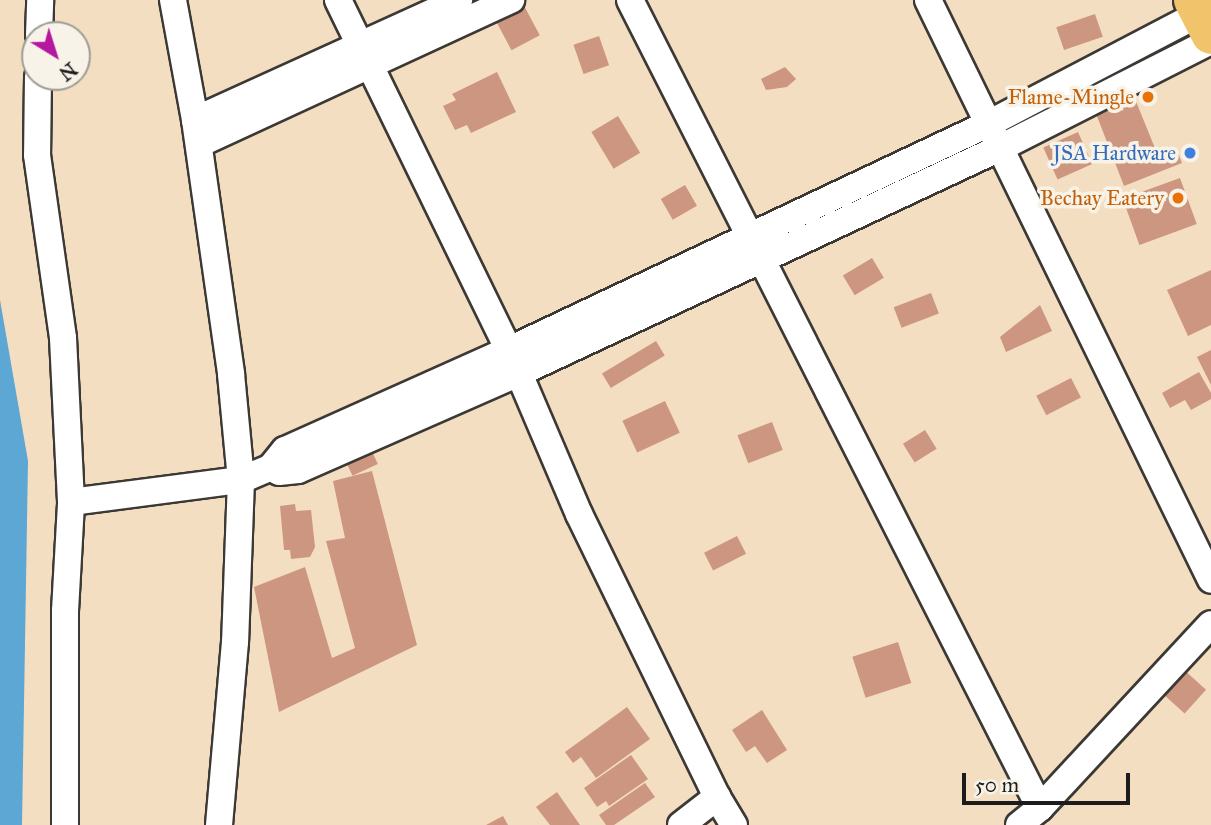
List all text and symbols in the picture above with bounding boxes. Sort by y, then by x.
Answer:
north arrow [21,21,91,91]
text: N [55,57,81,85]
place label: Flame-Mingle [1008,84,1134,110]
marker: Flame-Mingle [1140,89,1156,105]
place label: JSA Hardware [1053,140,1176,166]
marker: JSA Hardware [1182,145,1198,161]
place label: Bechay Eatery [1040,185,1164,211]
marker: Bechay Eatery [1170,190,1186,206]
scale bar [966,758,1134,802]
text: 50 m [975,772,1019,798]

